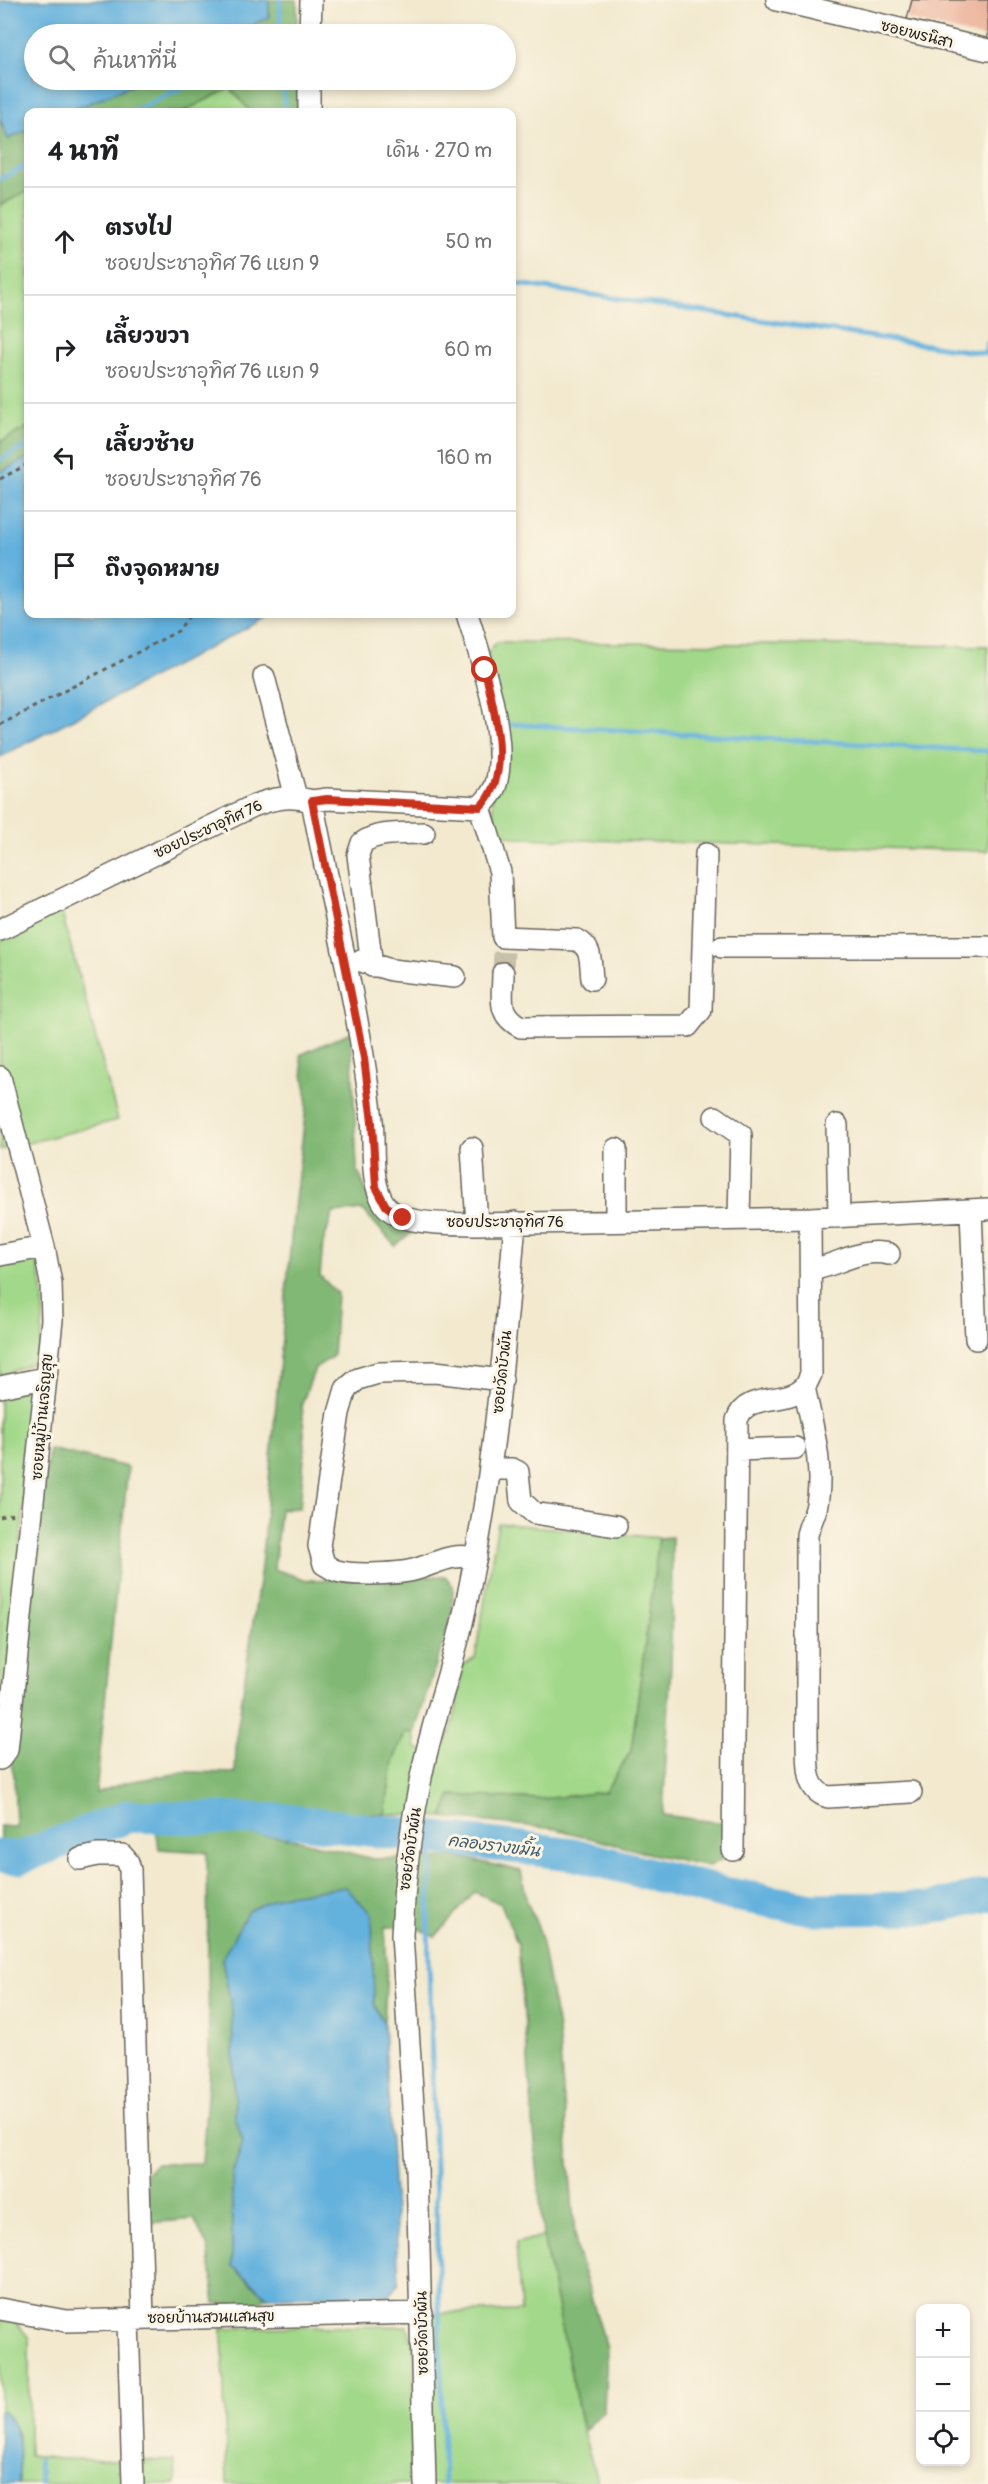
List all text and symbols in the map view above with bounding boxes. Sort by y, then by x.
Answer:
street label: ซอยพรนิสา [879,16,955,53]
search box [24,24,516,90]
icon: search [45,41,78,74]
text: ค้นหาที่นี่ [93,47,177,75]
text: 4 นาที [48,136,119,168]
text: เดิน · 270 m [386,138,492,163]
text: ตรงไป [105,214,173,242]
icon: ahead [48,225,81,258]
text: 50 m [445,229,492,254]
text: ซอยประชาอุทิศ 76 แยก 9 [105,251,319,276]
text: เลี้ยวขวา [105,322,189,350]
icon: right [48,333,81,366]
text: 60 m [445,337,492,362]
text: ซอยประชาอุทิศ 76 แยก 9 [105,359,319,384]
text: เลี้ยวซ้าย [105,430,195,458]
icon: left [48,441,81,474]
text: 160 m [437,445,492,470]
text: ซอยประชาอุทิศ 76 [105,467,262,492]
icon: arrive [48,549,81,582]
text: ถึงจุดหมาย [105,555,220,583]
route start [471,656,497,682]
street label: ซอยประชาอุทิศ 76 [151,796,266,864]
route end [389,1204,415,1230]
street label: ซอยประชาอุทิศ 76 [446,1213,564,1233]
street label: ซอยวัดบัวผัน [489,1329,516,1415]
street label: ซอยหมู่บ้านเจริญสุข [27,1353,58,1481]
street label: ซอยวัดบัวผัน [395,1806,426,1892]
water label: คลองรางขมิ้น [447,1826,543,1862]
street label: ซอยวัดบัวผัน [412,2291,433,2375]
map controls [916,2304,970,2466]
button: + [916,2304,970,2358]
street label: ซอยบ้านสวนแสนสุข [147,2306,275,2329]
button: − [916,2358,970,2412]
button: locate [916,2412,970,2466]

